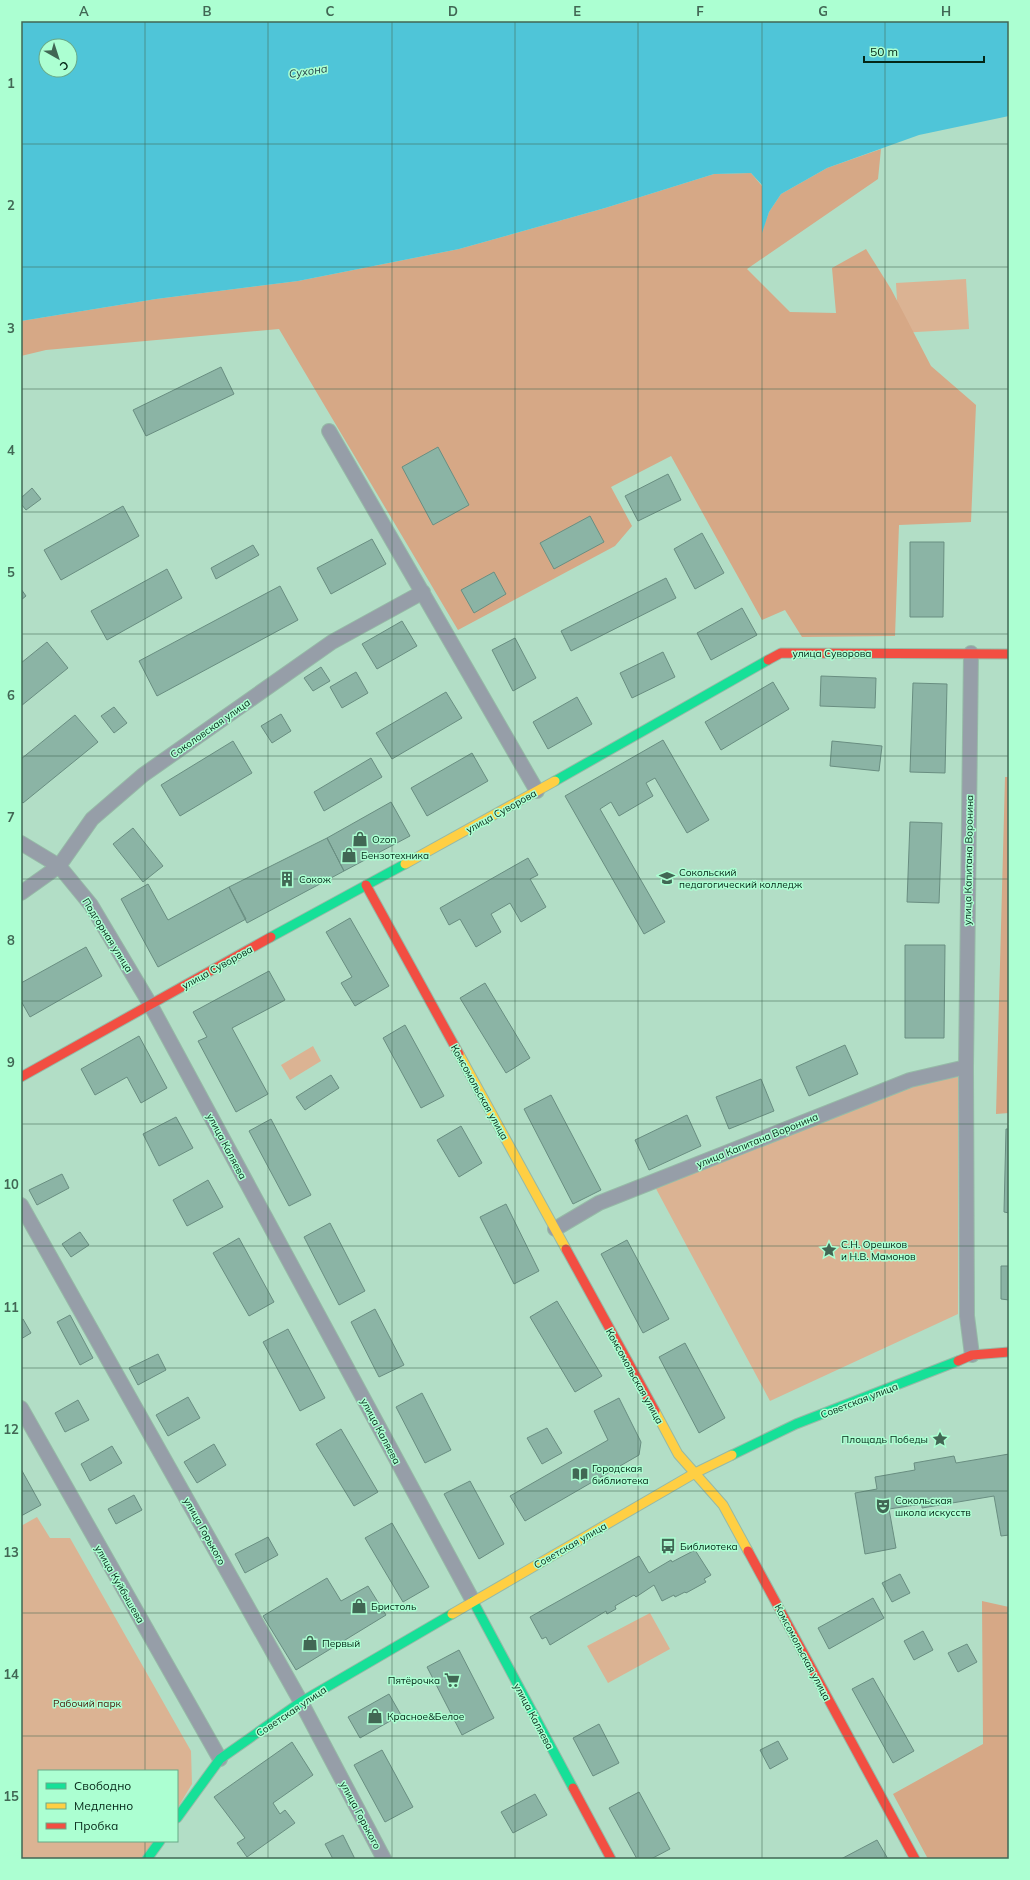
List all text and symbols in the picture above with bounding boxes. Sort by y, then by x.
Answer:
text: A [79,3,89,19]
text: B [203,3,212,19]
text: C [326,3,335,19]
text: D [448,3,458,19]
text: E [573,3,581,19]
text: F [696,3,704,19]
text: G [818,3,828,19]
text: H [941,3,951,19]
north arrow [38,38,78,78]
scale bar [864,38,984,64]
text: 50 m [870,44,898,59]
text: С [57,58,72,74]
water label: Сухона [288,61,329,81]
text: 1 [7,75,15,91]
text: 2 [7,197,15,213]
text: 3 [7,320,15,336]
text: 4 [7,442,15,458]
text: 5 [7,564,15,580]
street label: улица Суворова [793,647,871,660]
text: 6 [7,687,15,703]
street label: Соколовская улица [168,696,253,761]
street label: улица Суворова [464,787,539,836]
street label: улица Капитана Воронина [961,795,976,925]
text: 7 [7,809,15,825]
shop icon: Ozon [351,830,369,848]
place label: Ozon [372,833,397,846]
shop icon: Бензотехника [340,846,358,864]
place label: Бензотехника [361,849,429,862]
place label: Сокольский педагогический колледж [679,866,803,891]
school or university icon: Сокольский педагогический колледж [658,869,676,887]
building icon: Сокож [278,870,296,888]
place label: Сокож [299,873,332,886]
street label: Подгорная улица [79,896,136,975]
text: 8 [7,932,15,948]
street label: улица Суворова [180,943,255,992]
street label: Комсомольская улица [448,1042,511,1142]
text: 9 [7,1054,15,1070]
street label: улица Капитана Воронина [694,1110,820,1171]
street label: улица Каляева [204,1111,249,1182]
text: 10 [3,1176,19,1192]
place label: С.Н. Орешков и Н.В. Мамонов [841,1238,916,1263]
place icon: С.Н. Орешков и Н.В. Мамонов [820,1241,838,1259]
text: 11 [3,1299,19,1315]
street label: Комсомольская улица [603,1326,666,1426]
street label: Советская улица [819,1380,900,1421]
street label: улица Каляева [358,1396,403,1467]
text: 12 [3,1421,19,1437]
place icon: Площадь Победы [931,1430,949,1448]
place label: Площадь Победы [842,1433,928,1446]
place label: Городская библиотека [592,1462,649,1487]
library icon: Городская библиотека [571,1465,589,1483]
place label: Сокольская школа искусств [895,1494,971,1519]
street label: улица Горького [181,1495,229,1567]
theatre icon: Сокольская школа искусств [874,1497,892,1515]
street label: Советская улица [531,1519,609,1572]
bus stop icon: Библиотека [659,1537,677,1555]
place label: Библиотека [680,1540,738,1553]
street label: улица Куйбышева [92,1543,147,1626]
text: 13 [3,1544,19,1560]
shop icon: Бристоль [350,1597,368,1615]
place label: Бристоль [371,1600,417,1613]
street label: Комсомольская улица [772,1602,834,1703]
shop icon: Первый [301,1634,319,1652]
place label: Первый [322,1637,360,1650]
text: 14 [3,1666,19,1682]
supermarket icon: Пятёрочка [443,1671,461,1689]
place label: Пятёрочка [388,1674,440,1687]
street label: улица Каляева [511,1681,556,1752]
street label: Советская улица [254,1683,329,1740]
park label: Рабочий парк [53,1697,122,1710]
shop icon: Красное&Белое [366,1707,384,1725]
place label: Красное&Белое [387,1710,465,1723]
legend [38,1770,178,1842]
text: Свободно [74,1778,131,1793]
street label: улица Горького [337,1779,384,1852]
text: 15 [3,1788,19,1804]
text: Медленно [74,1798,133,1813]
text: Пробка [74,1818,118,1833]

